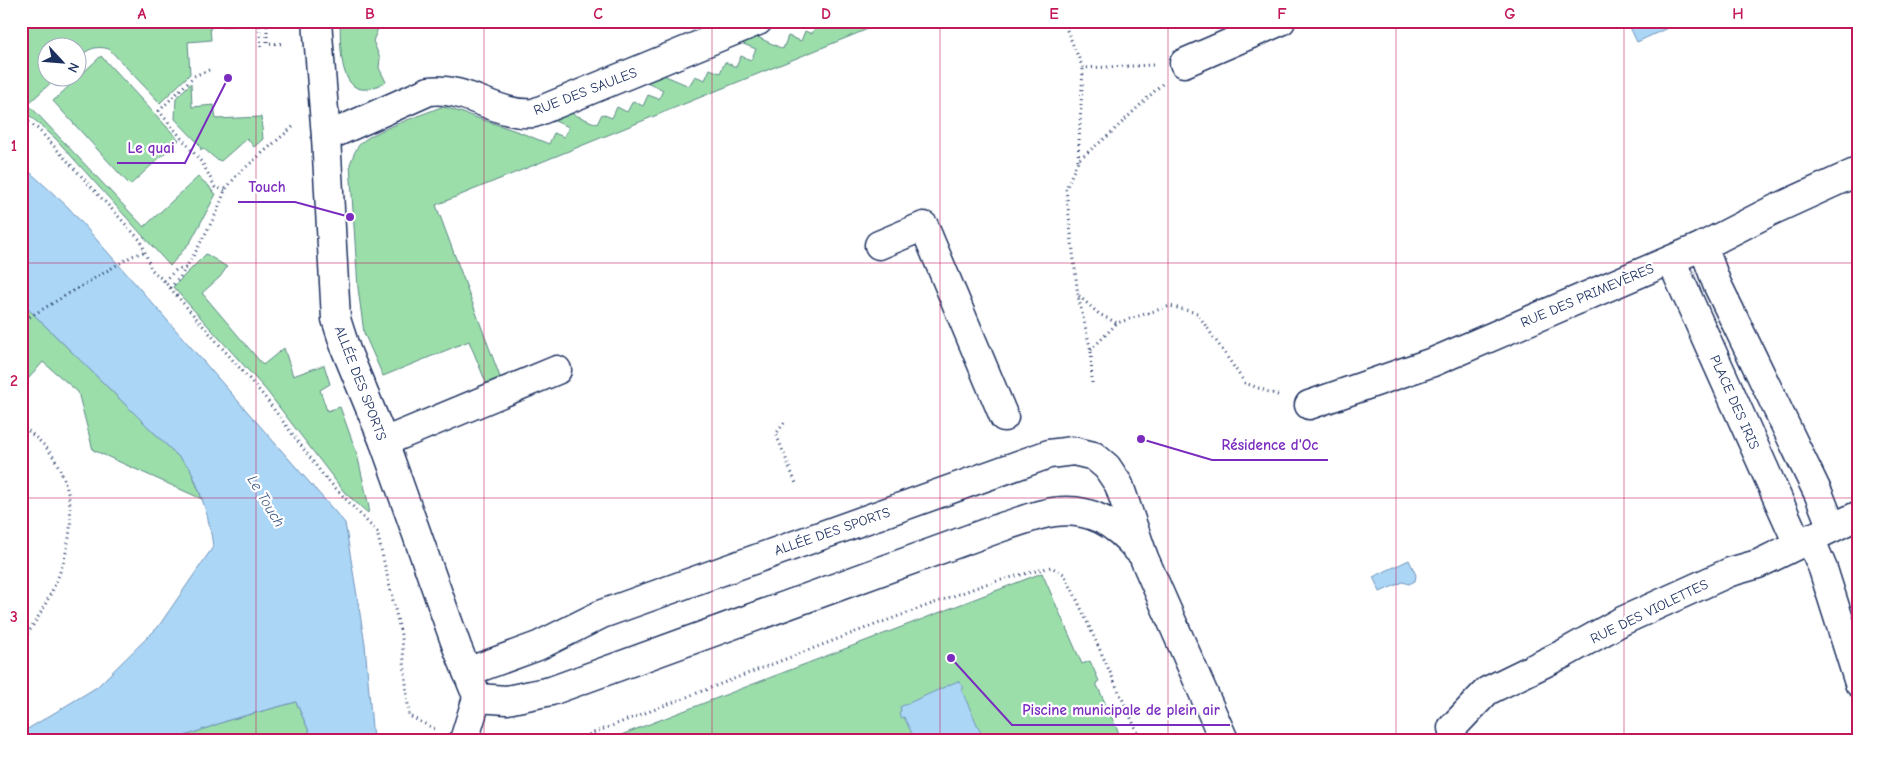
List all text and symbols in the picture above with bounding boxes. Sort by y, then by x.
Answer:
text: A [138,5,147,23]
text: B [365,5,375,23]
text: C [593,5,603,23]
text: D [821,5,831,23]
text: E [1049,5,1059,23]
text: F [1277,5,1287,23]
text: G [1504,5,1516,23]
text: H [1732,5,1744,23]
north arrow [38,38,88,88]
text: N [64,60,83,75]
street label: RUE DES SAULES [531,64,640,119]
callout: Le quai [117,133,185,163]
text: 1 [11,137,17,155]
text: Le quai [127,139,175,157]
callout: Touch [238,172,295,202]
text: Touch [248,178,286,196]
street label: RUE DES PRIMEVÈRES [1518,260,1657,331]
street label: ALLÉE DES SPORTS [331,324,390,443]
street label: PLACE DES IRIS [1706,352,1763,452]
text: 2 [10,372,18,390]
callout: Résidence d'Oc [1212,430,1328,460]
text: Résidence d'Oc [1222,436,1318,454]
water label: Le Touch [243,472,289,530]
street label: ALLÉE DES SPORTS [772,504,893,559]
street label: RUE DES VIOLETTES [1588,575,1711,647]
text: 3 [10,608,18,626]
callout: Piscine municipale de plein air [1012,695,1230,725]
text: Piscine municipale de plein air [1022,701,1220,719]

